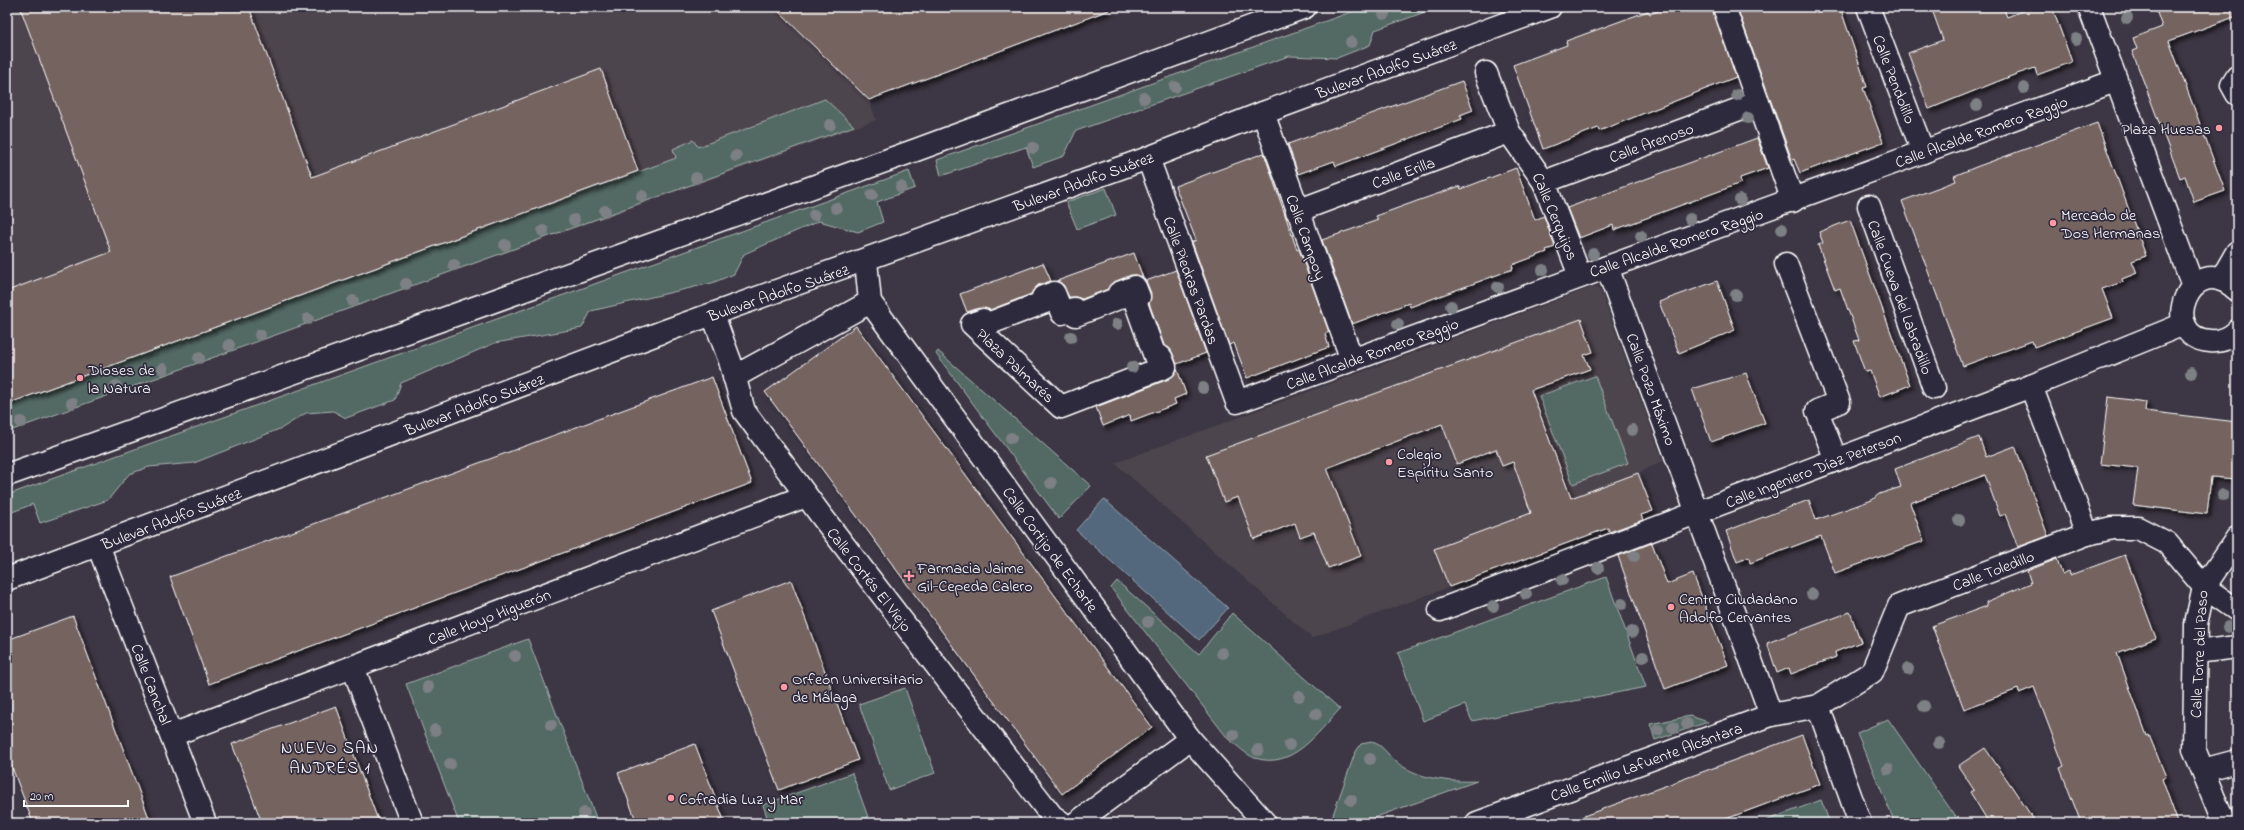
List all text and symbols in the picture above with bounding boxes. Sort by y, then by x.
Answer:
street label: Calle Pendolillo [1865,32,1921,128]
street label: Bulevar Adolfo Suárez [1312,33,1461,107]
street label: Calle Alcalde Romero Raggio [1892,90,2071,175]
street label: Calle Arenoso [1606,117,1697,170]
place label: Plaza Huesas [2122,118,2211,142]
marker: Plaza Huesas [2214,123,2224,133]
street label: Bulevar Adolfo Suárez [1009,146,1158,220]
street label: Calle Erilla [1369,151,1439,196]
street label: Calle Cerquijos [1525,169,1583,264]
street label: Calle Campoy [1278,191,1332,284]
street label: Calle Alcalde Romero Raggio [1587,203,1767,285]
place label: Mercado de Dos Hermanas [2060,204,2160,246]
street label: Calle Piedras Pardas [1156,213,1224,348]
street label: Calle Cueva del Labradillo [1860,217,1938,378]
marker: Mercado de Dos Hermanas [2048,218,2058,228]
street label: Bulevar Adolfo Suárez [704,258,853,330]
street label: Calle Alcalde Romero Raggio [1283,312,1462,397]
street label: Plaza Palmarés [970,324,1059,409]
street label: Calle Pozo Máximo [1619,330,1682,449]
place label: Dioses de la Natura [87,359,155,401]
street label: Bulevar Adolfo Suárez [400,368,548,444]
marker: Dioses de la Natura [75,373,85,383]
street label: Calle Ingeniero Díaz Peterson [1722,426,1905,515]
place label: Colegio Espíritu Santo [1397,443,1493,485]
marker: Colegio Espíritu Santo [1384,457,1394,467]
street label: Bulevar Adolfo Suárez [97,482,245,558]
street label: Calle Cortijo de Echarte [995,482,1104,619]
street label: Calle Cortés El Viejo [820,523,917,638]
street label: Calle Toledillo [1949,545,2038,598]
place label: Farmacia Jaime Gil-Cepeda Calero [916,557,1033,599]
marker: Farmacia Jaime Gil-Cepeda Calero [904,571,914,581]
street label: Calle Hoyo Higuerón [425,583,555,652]
place label: Centro Ciudadano Adolfo Cervantes [1679,588,1798,630]
street label: Calle Torre del Paso [2185,589,2215,719]
marker: Centro Ciudadano Adolfo Cervantes [1666,602,1676,612]
street label: Calle Canchal [124,641,177,729]
place label: Orfeón Universitario de Málaga [792,668,923,710]
marker: Orfeón Universitario de Málaga [779,682,789,692]
street label: Calle Emilio Lafuente Alcántara [1547,717,1746,809]
district label: NUEVO SAN ANDRÉS 1 [281,736,379,781]
scale bar [24,782,128,808]
text: 20 m [30,788,53,806]
place label: Cofradía Luz y Mar [679,788,803,812]
marker: Cofradía Luz y Mar [666,793,676,803]

